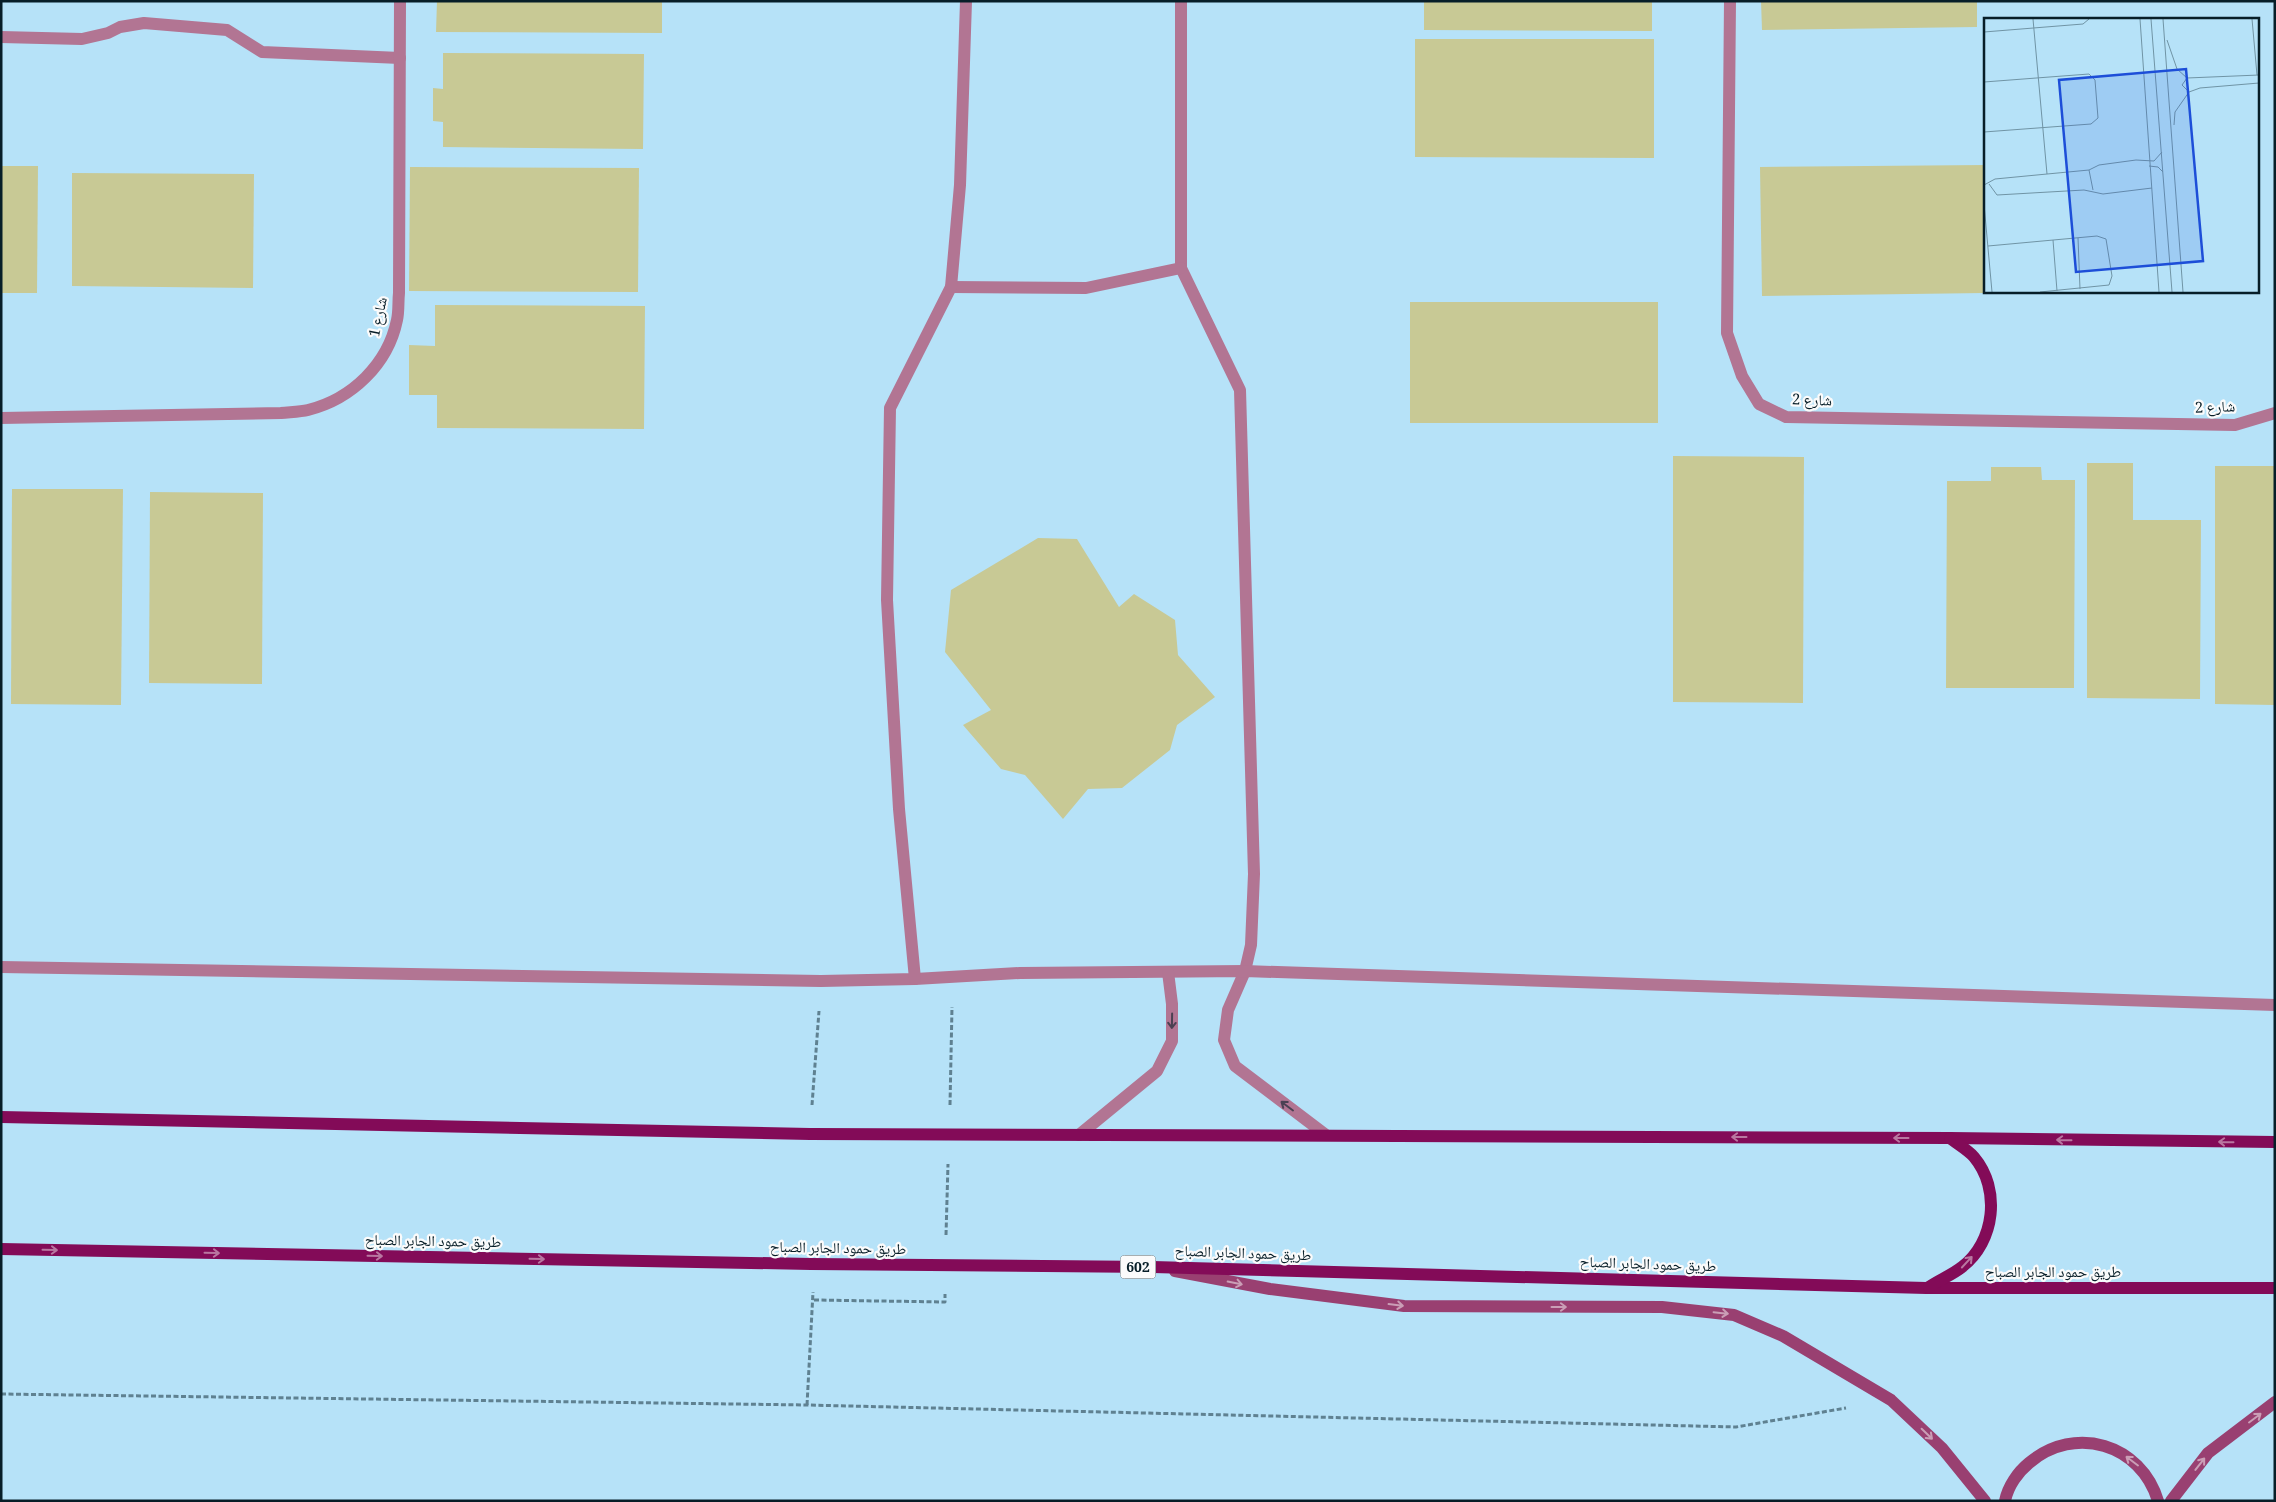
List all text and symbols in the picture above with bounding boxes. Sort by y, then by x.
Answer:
inset map [1984,18,2258,292]
street label: شارع 1 [363,295,397,340]
street label: شارع 2 [1791,388,1833,416]
street label: شارع 2 [2195,395,2236,423]
one-way arrow [1167,1012,1177,1029]
one-way arrow [1280,1101,1294,1111]
one-way arrow [1731,1132,1747,1142]
one-way arrow [1893,1133,1910,1143]
one-way arrow [2056,1135,2072,1145]
one-way arrow [2218,1137,2234,1147]
street label: طريق حمود الجابر الصباح [364,1229,502,1257]
street label: طريق حمود الجابر الصباح [769,1236,907,1264]
street label: طريق حمود الجابر الصباح [1174,1240,1312,1270]
one-way arrow [42,1245,58,1255]
one-way arrow [204,1248,220,1258]
one-way arrow [366,1251,383,1261]
street label: طريق حمود الجابر الصباح [1579,1251,1717,1281]
one-way arrow [529,1254,545,1264]
one-way arrow [1961,1255,1973,1268]
road number: 602 [1120,1256,1156,1278]
street label: طريق حمود الجابر الصباح [1985,1261,2121,1287]
one-way arrow [1227,1278,1243,1288]
one-way arrow [1388,1300,1404,1310]
one-way arrow [1550,1302,1567,1312]
one-way arrow [1713,1308,1729,1318]
one-way arrow [2248,1412,2261,1423]
one-way arrow [1920,1428,1933,1440]
one-way arrow [2125,1456,2139,1466]
one-way arrow [2194,1458,2205,1471]

